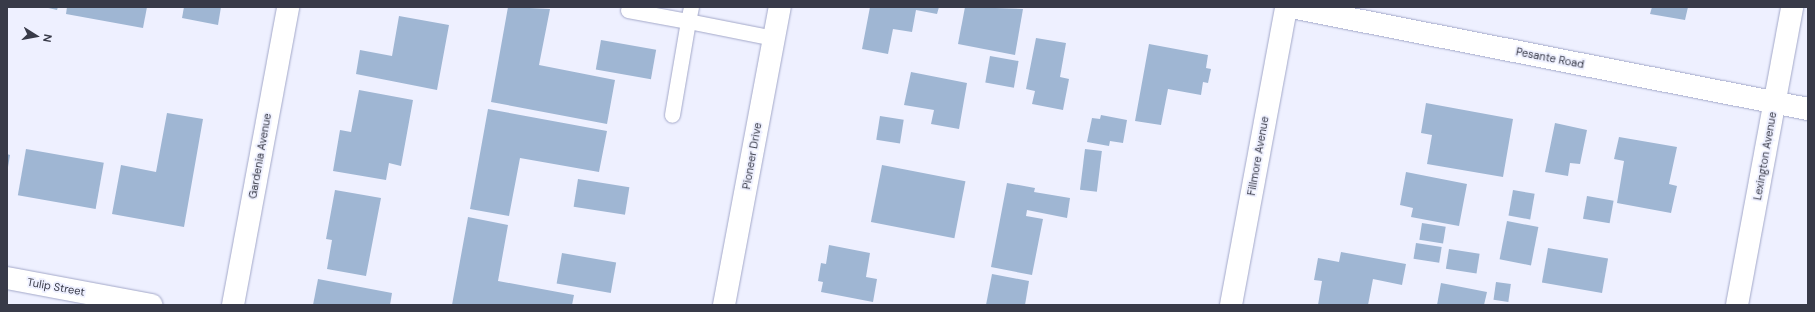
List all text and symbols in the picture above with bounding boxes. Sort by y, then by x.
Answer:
north arrow [16,16,56,56]
text: N [40,33,55,44]
street label: Pesante Road [1515,45,1585,71]
street label: Lexington Avenue [1751,111,1779,201]
street label: Gardenia Avenue [246,112,274,200]
street label: Fillmore Avenue [1245,115,1271,197]
street label: Pioneer Drive [740,122,764,190]
street label: Tulip Street [26,275,86,299]

